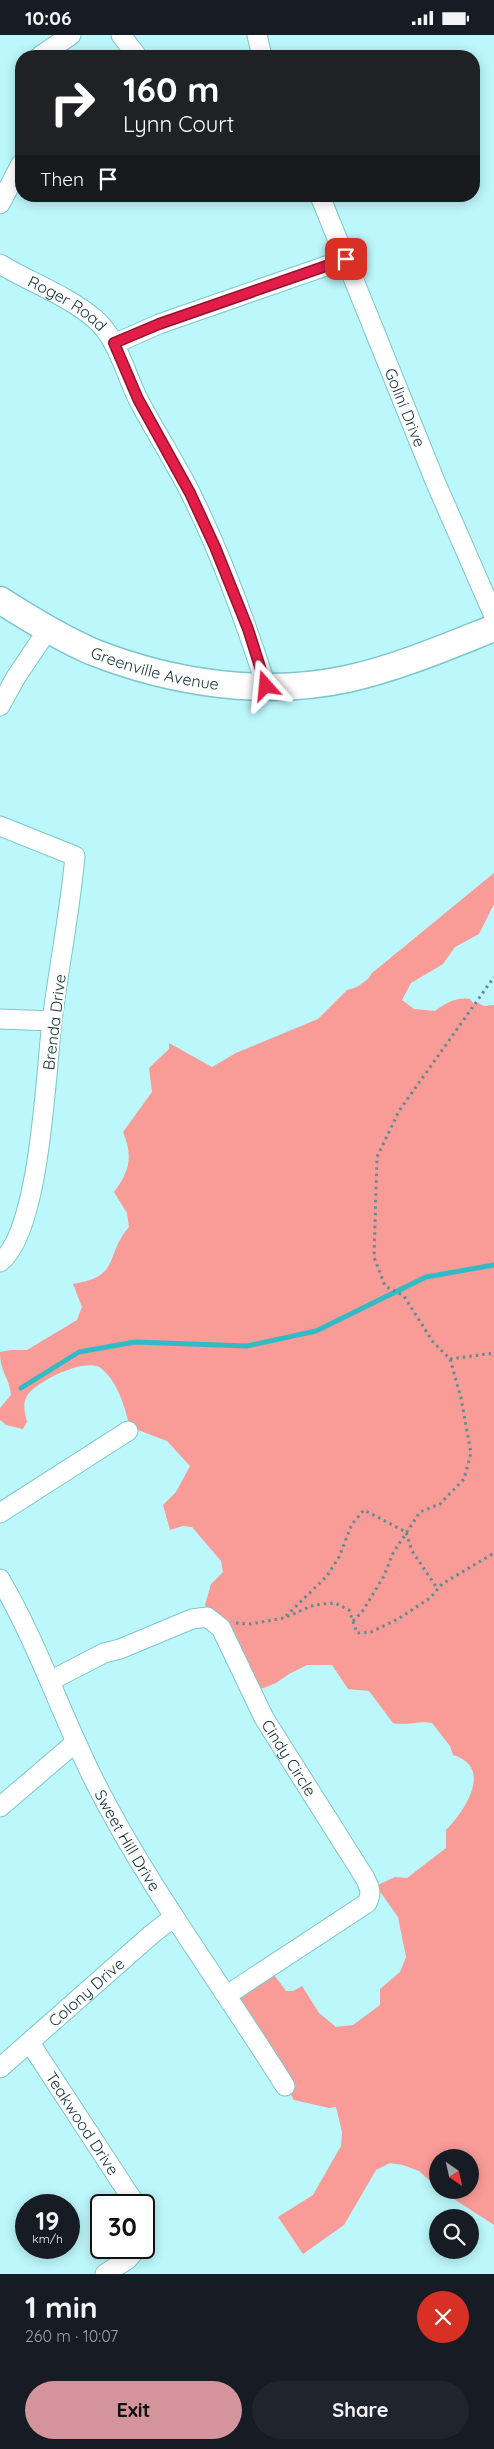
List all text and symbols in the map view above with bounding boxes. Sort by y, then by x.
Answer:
text: 10:06 [25,6,71,30]
text: 160 m [123,67,220,111]
icon: right [40,70,105,135]
text: Lynn Court [123,110,234,138]
icon: arrive [94,165,122,193]
text: Then [40,167,84,191]
pin [325,238,367,280]
icon: arrive [332,245,360,273]
street label: Roger Road [25,271,111,335]
street label: Golini Drive [380,365,430,450]
street label: Greenville Avenue [88,642,220,694]
position arrow [239,659,291,711]
street label: Brenda Drive [38,973,70,1071]
street label: Cindy Circle [257,1716,321,1800]
street label: Sweet Hill Drive [91,1786,165,1895]
street label: Colony Drive [44,1953,128,2031]
street label: Teakwood Drive [42,2068,124,2179]
north arrow [429,2149,479,2199]
map controls [429,2149,479,2259]
speed limit sign: 30 [90,2194,155,2259]
text: 19 [36,2205,59,2236]
button: search [429,2209,479,2259]
text: km/h [32,2231,63,2246]
text: 1 min [25,2288,98,2326]
button: close [417,2291,469,2343]
text: 260 m · 10:07 [25,2326,118,2346]
button: Exit [25,2381,242,2439]
button: Share [252,2381,469,2439]

